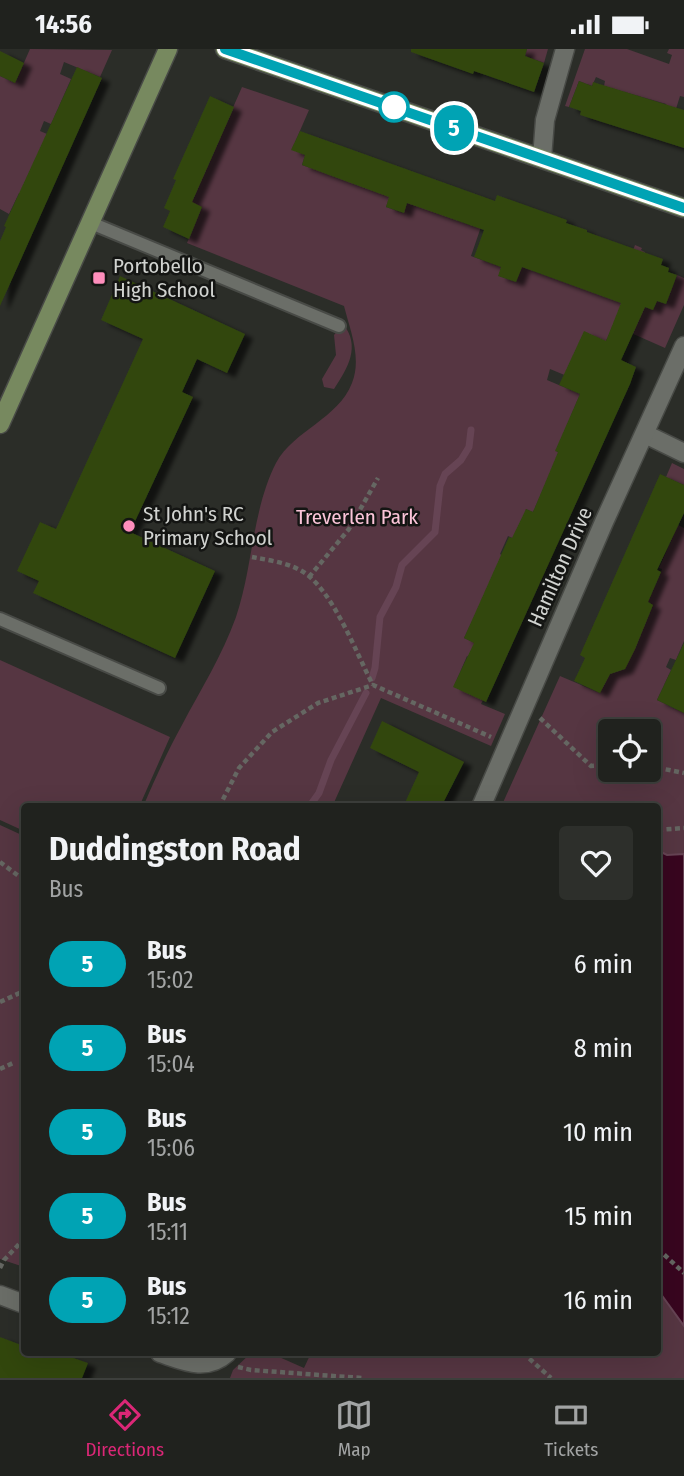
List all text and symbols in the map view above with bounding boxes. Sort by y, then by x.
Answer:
text: 14:56 [35,9,92,40]
unlabelled marker [379,92,409,122]
line badge: 5 [431,105,477,151]
text: 5 [448,114,460,142]
place label: Portobello High School [113,253,215,303]
marker: Portobello High School [91,270,107,286]
place label: St John's RC Primary School [143,501,273,551]
street label: Hamilton Drive [522,503,598,631]
park label: Treverlen Park [296,504,418,530]
marker: St John's RC Primary School [121,518,137,534]
map controls [598,719,661,782]
button: locate [598,719,661,782]
button: heart [559,826,633,900]
text: Duddingston Road [49,829,301,869]
text: Bus [49,875,83,903]
text: Bus [147,935,186,966]
text: 6 min [574,949,633,980]
text: 5 [82,950,93,978]
text: 15:02 [147,966,193,994]
text: Bus [147,1019,186,1050]
text: 8 min [574,1033,633,1064]
text: 5 [82,1034,93,1062]
text: 15:04 [147,1050,195,1078]
text: Bus [147,1103,186,1134]
text: 10 min [563,1117,633,1148]
text: 5 [82,1118,93,1146]
text: 15:06 [147,1134,195,1162]
text: Bus [147,1187,186,1218]
text: 15 min [565,1201,633,1232]
text: 5 [82,1202,93,1230]
text: 15:11 [147,1218,188,1246]
text: Bus [147,1271,186,1302]
text: 16 min [564,1285,633,1316]
text: 5 [82,1286,93,1314]
text: 15:12 [147,1302,190,1330]
tab: Directions [86,1396,164,1461]
tab: Map [335,1396,373,1461]
tab: Tickets [544,1396,598,1461]

